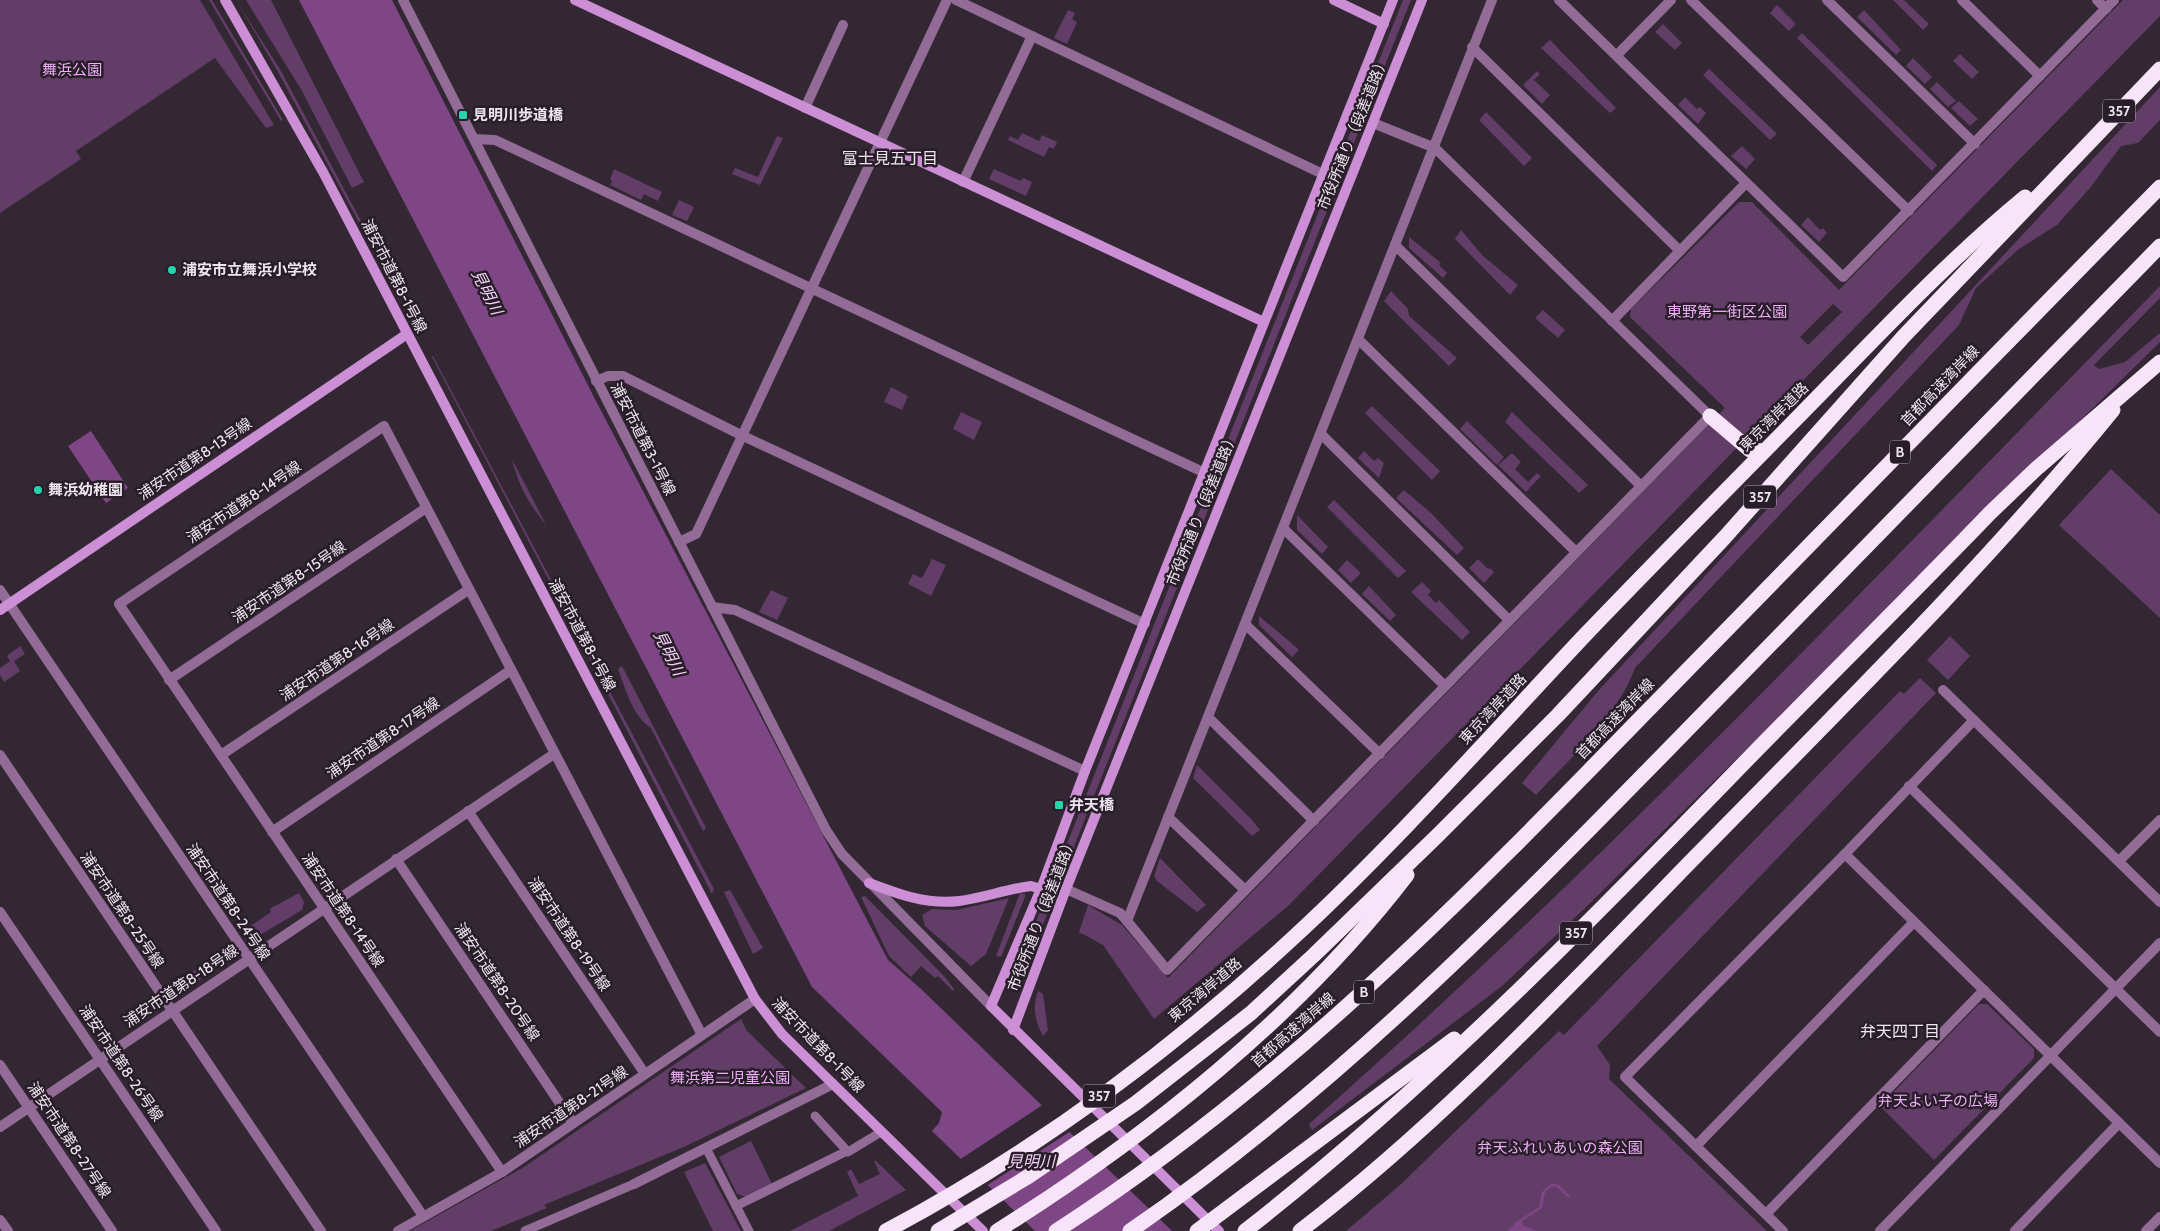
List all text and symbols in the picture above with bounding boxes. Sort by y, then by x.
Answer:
street label: 市役所通り（段差道路） [1314,53,1392,213]
park label: 舞浜公園 [42,61,102,79]
road number: 357 [2103,100,2135,122]
place label: 見明川歩道橋 [473,106,564,124]
marker: 見明川歩道橋 [457,109,469,121]
district label: 富士見五丁目 [842,149,938,168]
street label: 浦安市道第8-1号線 [358,216,430,336]
place label: 浦安市立舞浜小学校 [182,261,317,279]
marker: 浦安市立舞浜小学校 [166,264,178,276]
water label: 見明川 [468,266,507,319]
park label: 東野第一街区公園 [1667,303,1787,321]
street label: 首都高速湾岸線 [1897,342,1983,430]
street label: 東京湾岸道路 [1736,379,1812,455]
street label: 浦安市道第3-1号線 [607,380,679,498]
street label: 浦安市道第8-13号線 [135,414,255,504]
street label: 市役所通り（段差道路） [1163,429,1241,589]
road number: B [1890,441,1910,464]
street label: 浦安市道第8-14号線 [184,457,304,547]
place label: 舞浜幼稚園 [48,481,123,499]
marker: 舞浜幼稚園 [32,484,44,496]
road number: 357 [1744,486,1776,508]
street label: 浦安市道第8-15号線 [229,537,349,627]
street label: 浦安市道第8-1号線 [545,576,619,694]
street label: 浦安市道第8-16号線 [277,615,397,705]
water label: 見明川 [650,627,689,680]
street label: 東京湾岸道路 [1456,670,1530,748]
street label: 首都高速湾岸線 [1572,675,1658,763]
street label: 浦安市道第8-17号線 [323,693,443,783]
place label: 弁天橋 [1069,796,1115,814]
marker: 弁天橋 [1053,799,1065,811]
street label: 市役所通り（段差道路） [1004,834,1080,994]
street label: 浦安市道第8-24号線 [182,840,274,964]
street label: 浦安市道第8-25号線 [76,849,168,971]
street label: 浦安市道第8-14号線 [298,850,388,970]
street label: 浦安市道第8-19号線 [524,874,614,994]
street label: 浦安市道第8-20号線 [451,920,543,1044]
road number: 357 [1560,921,1592,944]
street label: 浦安市道第8-18号線 [120,941,242,1031]
street label: 東京湾岸道路 [1165,954,1245,1026]
road number: B [1354,980,1374,1004]
street label: 首都高速湾岸線 [1247,989,1339,1071]
street label: 浦安市道第8-1号線 [768,994,868,1096]
street label: 浦安市道第8-26号線 [75,1001,167,1125]
district label: 弁天四丁目 [1860,1022,1940,1041]
street label: 浦安市道第8-21号線 [511,1062,631,1152]
park label: 舞浜第二児童公園 [670,1069,790,1087]
street label: 浦安市道第8-27号線 [24,1079,114,1201]
road number: 357 [1083,1084,1115,1108]
park label: 弁天よい子の広場 [1878,1092,1998,1110]
park label: 弁天ふれいあいの森公園 [1477,1139,1643,1157]
water label: 見明川 [1007,1152,1057,1171]

